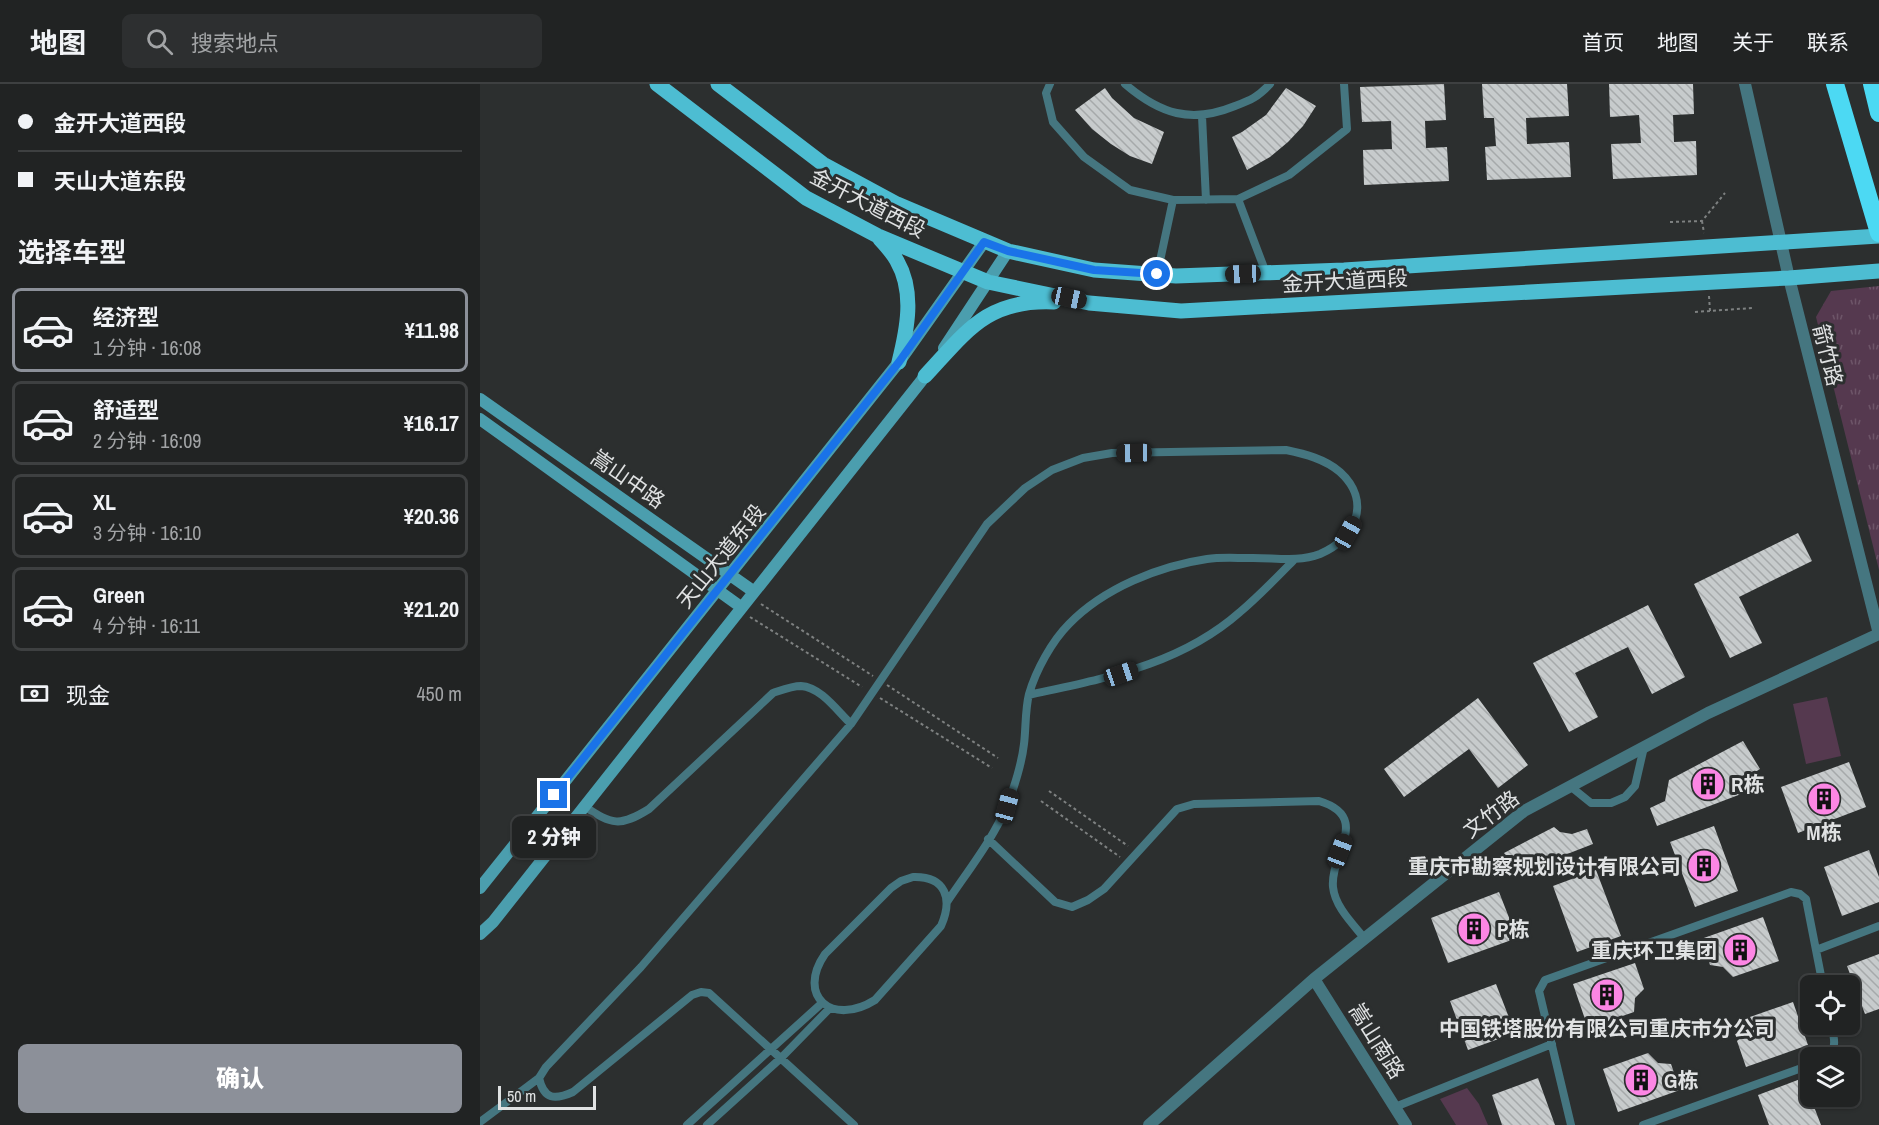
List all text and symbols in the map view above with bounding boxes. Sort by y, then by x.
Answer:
search box [122,14,542,68]
text: 地图 [30,24,86,62]
icon: search [143,25,176,58]
text: 搜索地点 [191,28,279,58]
text: 首页 [1582,28,1624,57]
text: 地图 [1657,28,1699,57]
text: 关于 [1732,28,1774,57]
text: 联系 [1807,28,1849,57]
text: 金开大道西段 [54,108,186,138]
street label: 金开大道西段 [805,161,931,245]
text: 天山大道东段 [54,166,186,196]
text: 选择车型 [18,234,126,270]
route start [1143,260,1170,287]
street label: 金开大道西段 [1281,263,1409,299]
car [1225,264,1261,284]
car [1050,285,1088,311]
text: 经济型 [93,302,159,332]
icon: car [21,303,75,357]
text: ¥11.98 [405,315,459,345]
street label: 箭竹路 [1806,321,1850,389]
text: 1 分钟 · 16:08 [93,334,201,361]
text: 舒适型 [93,395,159,425]
icon: car [21,396,75,450]
text: ¥16.17 [404,408,459,438]
text: 2 分钟 · 16:09 [93,427,201,454]
street label: 嵩山中路 [585,443,671,515]
car [1116,444,1152,462]
text: XL [93,487,116,517]
icon: car [21,489,75,543]
street label: 天山大道东段 [670,498,772,614]
text: ¥20.36 [404,501,459,531]
car [1331,513,1365,553]
text: 3 分钟 · 16:10 [93,519,201,546]
text: Green [93,580,145,610]
icon: car [21,582,75,636]
text: ¥21.20 [404,594,459,624]
text: 4 分钟 · 16:11 [93,612,200,639]
car [1101,660,1141,688]
icon: cash [18,677,51,710]
text: 现金 [66,680,110,710]
text: 450 m [416,680,462,707]
building icon: R栋 [1690,766,1726,802]
place label: R栋 [1731,770,1764,799]
route end [540,781,567,808]
building icon: M栋 [1806,781,1842,817]
street label: 文竹路 [1457,783,1525,845]
car [994,786,1020,826]
callout: 2 分钟 [512,816,596,858]
place label: M栋 [1806,818,1842,847]
text: 2 分钟 [527,823,581,850]
car [1325,831,1355,871]
building icon: 重庆市勘察规划设计有限公司 [1686,848,1722,884]
place label: 重庆市勘察规划设计有限公司 [1408,852,1681,881]
building icon: P栋 [1456,911,1492,947]
place label: P栋 [1497,915,1530,944]
building icon: 重庆环卫集团 [1722,932,1758,968]
place label: 重庆环卫集团 [1591,936,1717,965]
map controls [1800,975,1860,1107]
button: locate [1800,975,1860,1035]
building icon: 中国铁塔股份有限公司重庆市分公司 [1589,977,1625,1013]
street label: 嵩山南路 [1342,998,1412,1084]
place label: 中国铁塔股份有限公司重庆市分公司 [1439,1014,1775,1043]
button: 确认 [18,1044,462,1113]
button: layers [1800,1047,1860,1107]
building icon: G栋 [1623,1062,1659,1098]
place label: G栋 [1664,1066,1698,1095]
scale bar [498,1083,596,1110]
text: 50 m [507,1085,536,1107]

